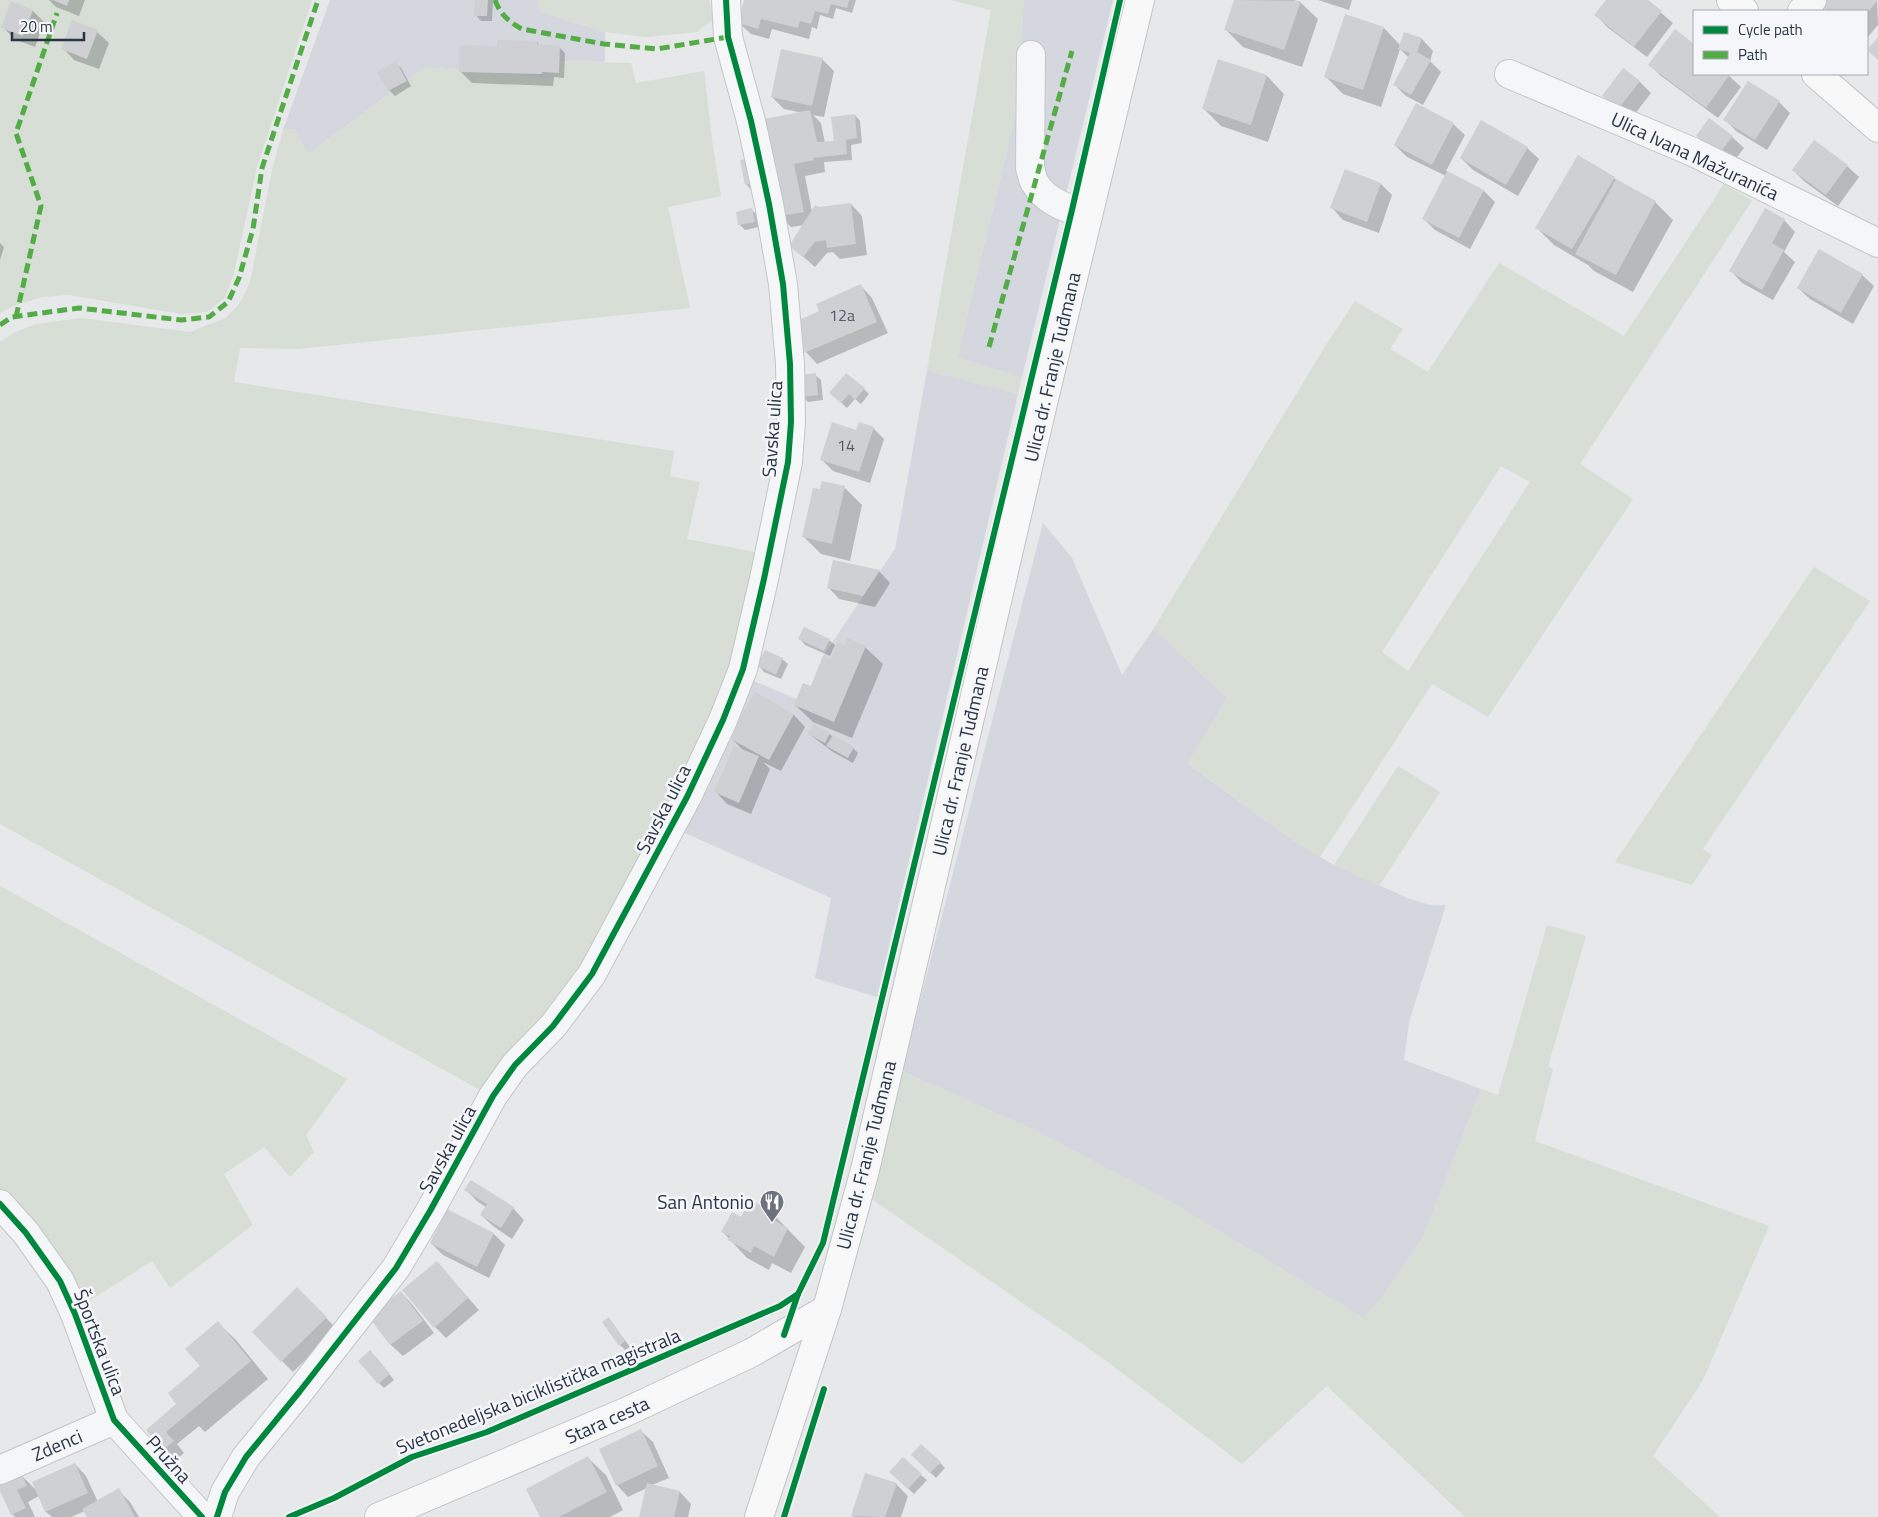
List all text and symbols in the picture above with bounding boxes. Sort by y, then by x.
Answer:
scale bar [12,10,85,42]
legend [1693,10,1868,75]
text: 20 m [20,15,53,38]
text: Cycle path [1738,18,1803,41]
text: Path [1738,43,1768,66]
street label: Ulica Ivana Mažuranića [1606,104,1784,207]
street label: Ulica dr. Franje Tuđmana [1016,269,1088,465]
house number: 12a [829,303,855,327]
street label: Savska ulica [754,379,789,478]
house number: 14 [837,433,855,457]
street label: Ulica dr. Franje Tuđmana [924,663,996,859]
street label: Savska ulica [628,759,698,858]
street label: Ulica dr. Franje Tuđmana [828,1057,903,1253]
street label: Savska ulica [410,1099,483,1198]
place label: San Antonio [657,1187,754,1216]
restaurant icon: San Antonio [759,1189,785,1223]
street label: Športska ulica [67,1285,134,1400]
street label: Svetonedeljska biciklistička magistrala [391,1320,685,1461]
street label: Stara cesta [560,1388,654,1451]
street label: Zdenci [27,1421,87,1468]
street label: Pružna [140,1428,199,1490]

